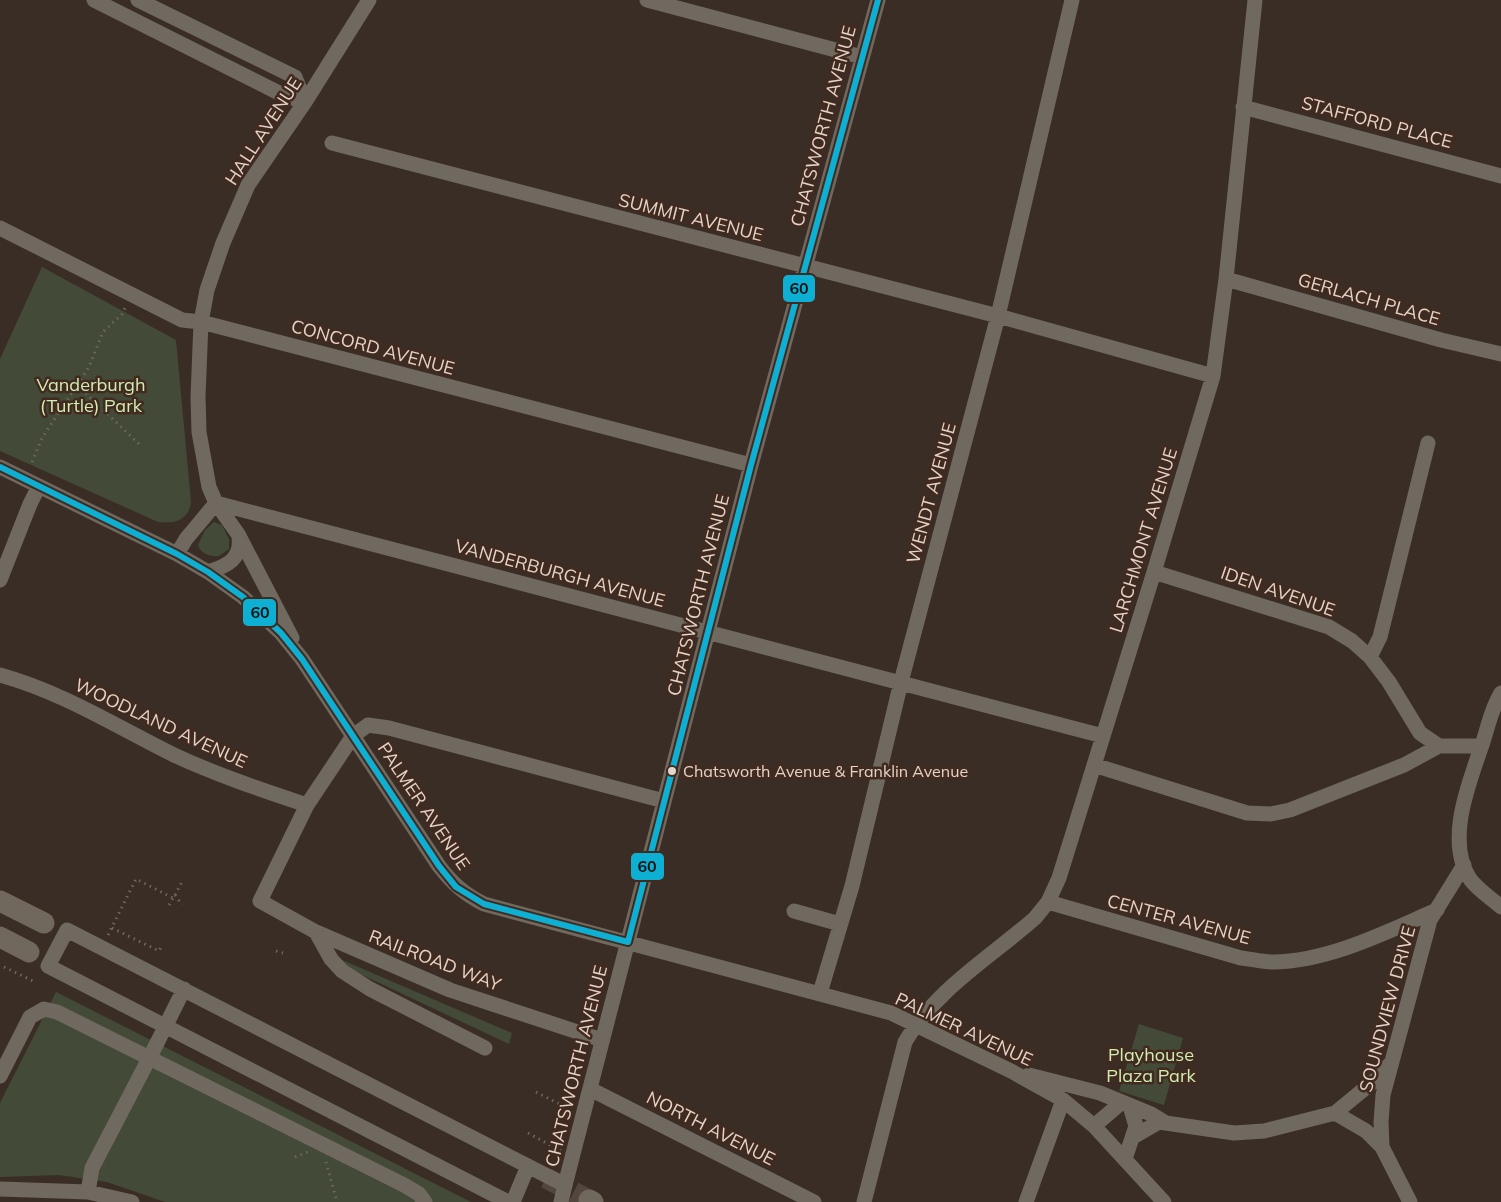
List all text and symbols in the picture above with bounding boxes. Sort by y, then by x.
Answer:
street label: CHATSWORTH AVENUE [785,23,861,229]
street label: HALL AVENUE [220,73,306,189]
street label: STAFFORD PLACE [1299,91,1455,153]
street label: SUMMIT AVENUE [616,188,766,246]
street label: GERLACH PLACE [1295,268,1443,330]
line badge: 60 [782,274,816,303]
text: 60 [789,278,809,298]
street label: CONCORD AVENUE [289,314,457,380]
park label: Vanderburgh (Turtle) Park [36,373,146,417]
street label: WENDT AVENUE [901,420,961,566]
street label: LARCHMONT AVENUE [1104,445,1182,635]
street label: CHATSWORTH AVENUE [662,492,734,698]
street label: VANDERBURGH AVENUE [452,534,668,612]
street label: IDEN AVENUE [1218,561,1338,621]
line badge: 60 [242,598,277,627]
text: 60 [250,602,270,622]
street label: WOODLAND AVENUE [71,673,251,773]
street label: PALMER AVENUE [373,738,475,874]
place label: Chatsworth Avenue & Franklin Avenue [683,761,968,781]
marker: Chatsworth Avenue & Franklin Avenue [666,765,678,777]
line badge: 60 [630,852,665,881]
text: 60 [637,856,657,876]
street label: CENTER AVENUE [1105,889,1253,949]
street label: SOUNDVIEW DRIVE [1354,923,1420,1095]
street label: RAILROAD WAY [366,924,505,996]
street label: CHATSWORTH AVENUE [540,963,612,1169]
street label: PALMER AVENUE [892,987,1036,1071]
park label: Playhouse Plaza Park [1106,1043,1196,1087]
street label: NORTH AVENUE [643,1086,779,1170]

